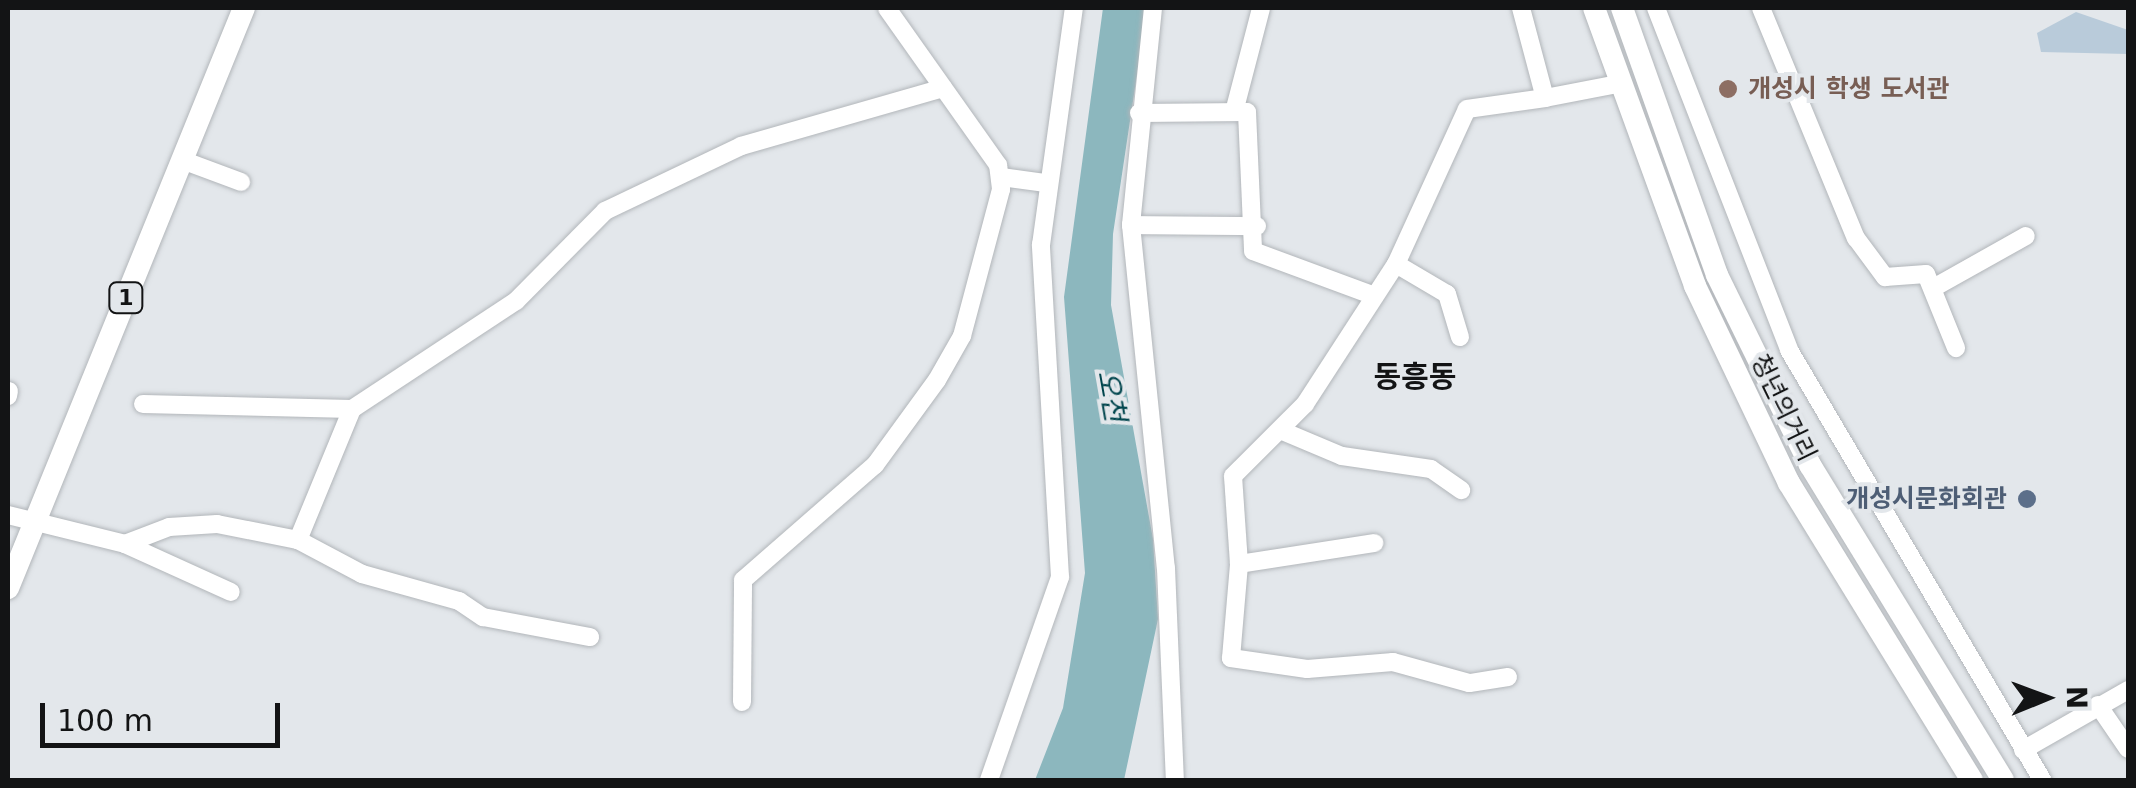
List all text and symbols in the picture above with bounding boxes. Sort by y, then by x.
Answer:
place label: 개성시 학생 도서관 [1748,74,1949,104]
marker: 개성시 학생 도서관 [1717,78,1739,100]
road number: 1 [106,281,146,315]
street label: 청년의거리 [1744,350,1822,466]
district label: 동흥동 [1374,359,1456,395]
water label: 오천 [1090,368,1132,424]
place label: 개성시문화회관 [1846,484,2007,514]
marker: 개성시문화회관 [2016,488,2038,510]
north arrow [1996,648,2096,748]
scale bar [45,683,285,745]
text: N [2060,685,2093,709]
text: 100 m [57,703,153,738]

